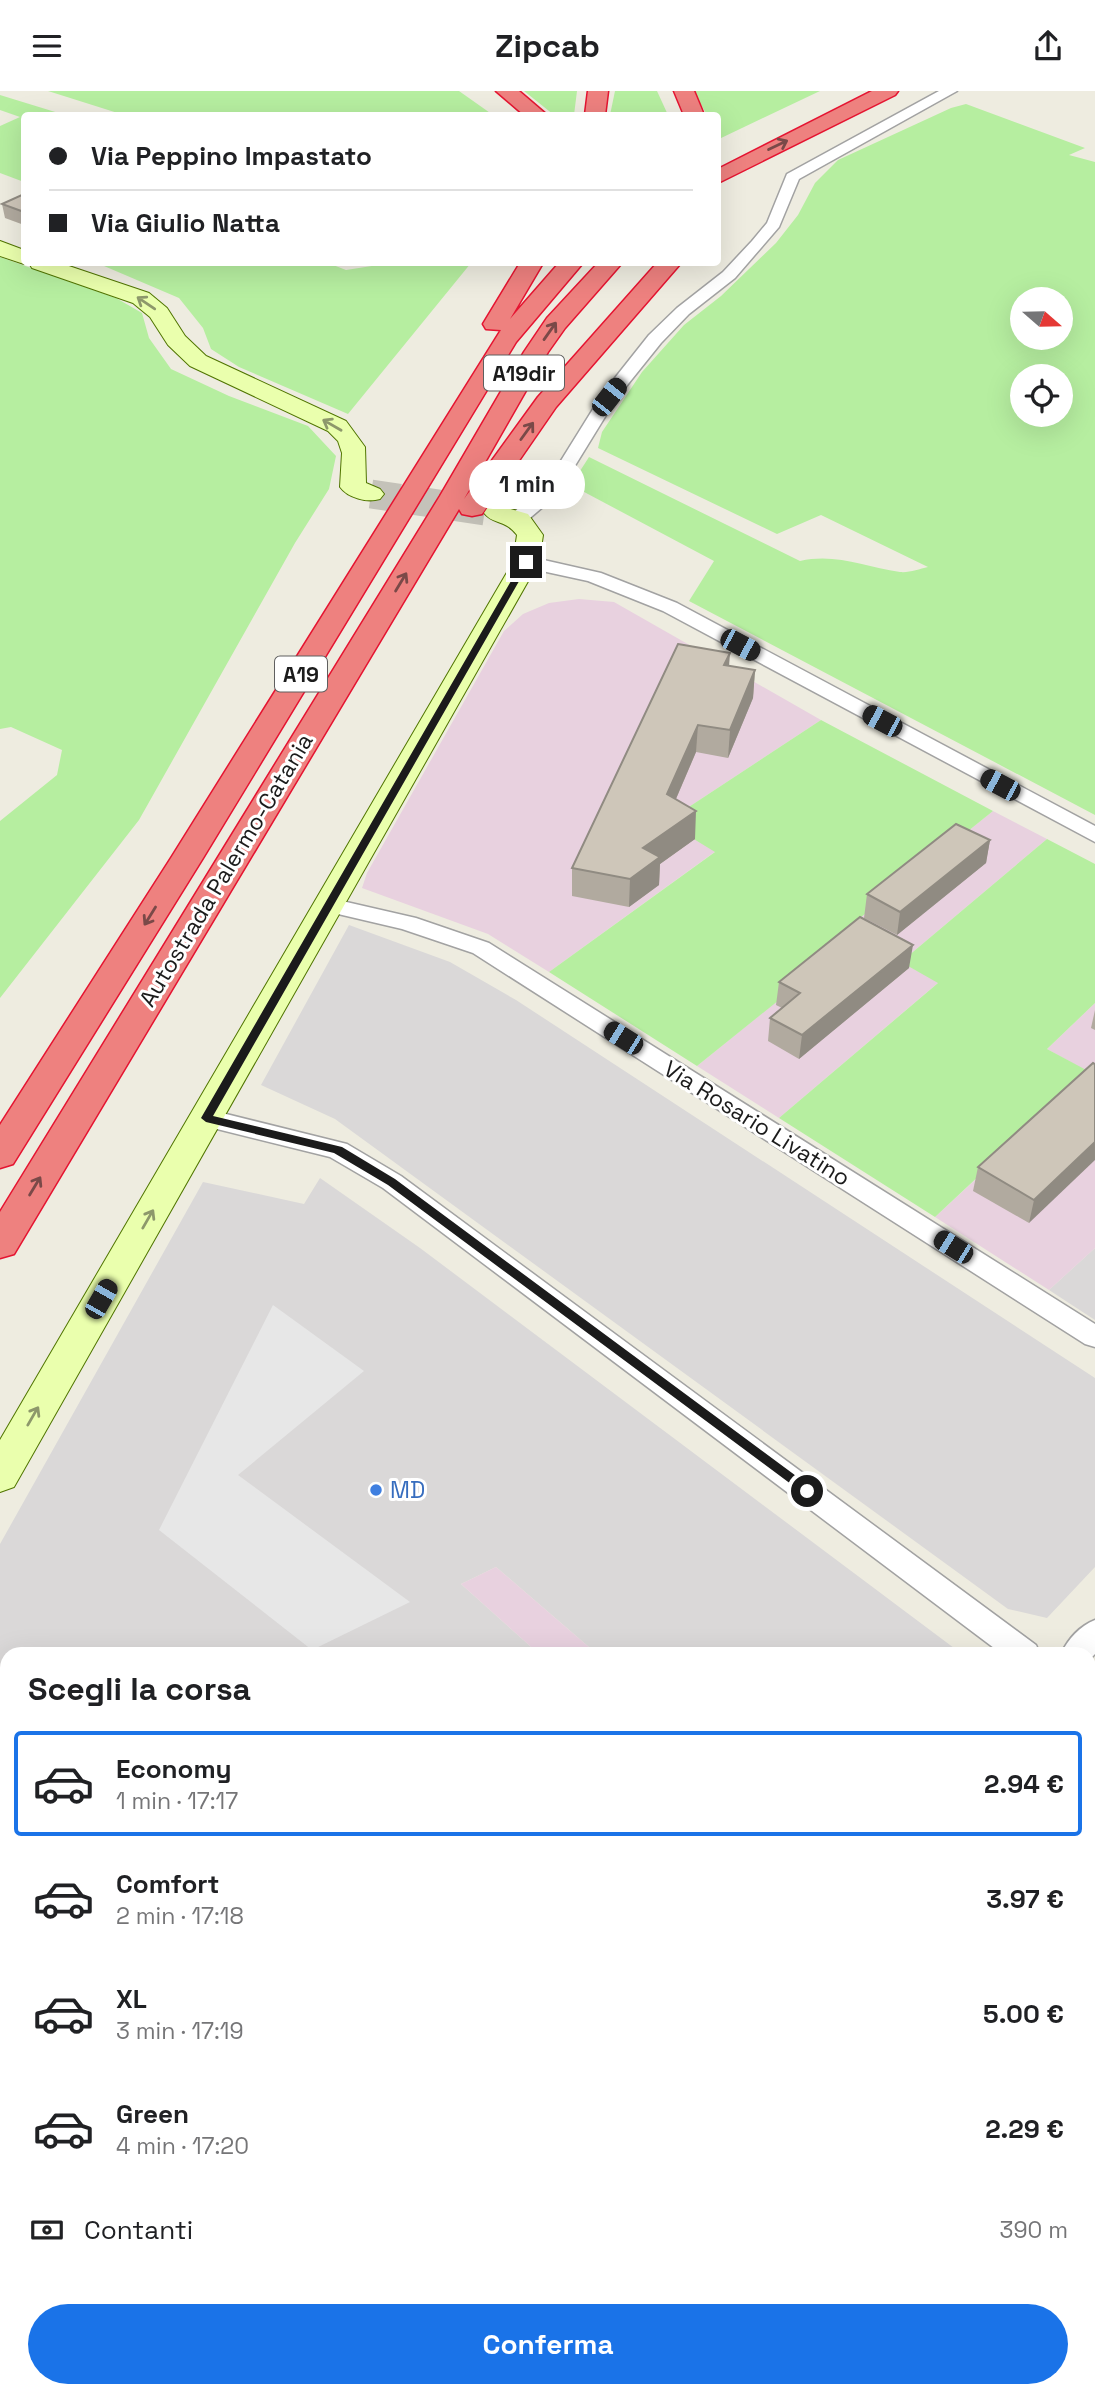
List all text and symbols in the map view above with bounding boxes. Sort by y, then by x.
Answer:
text: Zipcab [495,26,600,66]
icon: menu [28,27,66,65]
icon: share [1029,27,1067,65]
one-way arrow [767,138,788,152]
text: Via Peppino Impastato [91,139,372,173]
text: Via Giulio Natta [91,206,280,240]
north arrow [1010,287,1073,350]
map controls [1010,287,1073,427]
one-way arrow [137,296,156,310]
one-way arrow [543,322,557,342]
road number: A19dir [484,355,564,391]
button: locate [1010,364,1073,427]
car [588,374,631,420]
one-way arrow [322,417,342,431]
one-way arrow [519,422,534,441]
callout: 1 min [468,461,584,510]
text: 1 min [499,469,555,499]
route end [510,546,542,578]
one-way arrow [394,573,408,593]
car [717,626,764,664]
road number: A19 [275,657,327,691]
car [859,702,906,740]
street label: Autostrada Palermo-Catania [132,728,320,1012]
car [977,766,1024,804]
one-way arrow [143,906,157,926]
car [600,1018,647,1058]
street label: Via Rosario Livatino [658,1053,856,1193]
one-way arrow [29,1176,43,1196]
one-way arrow [141,1210,155,1230]
car [930,1227,977,1267]
car [82,1276,121,1322]
one-way arrow [27,1407,41,1427]
place label: MD [390,1475,425,1505]
route start [791,1475,823,1507]
marker: MD [368,1482,384,1498]
text: Scegli la corsa [28,1669,251,1709]
icon: car [32,1752,95,1815]
text: Economy [116,1752,232,1786]
text: 2.94 € [984,1767,1064,1801]
text: 1 min · 17:17 [116,1786,238,1816]
icon: car [32,1867,95,1930]
text: Comfort [116,1867,219,1901]
text: 3.97 € [986,1882,1064,1916]
text: 2 min · 17:18 [116,1901,244,1931]
icon: car [32,1982,95,2045]
text: XL [116,1982,147,2016]
text: 5.00 € [983,1997,1064,2031]
text: 3 min · 17:19 [116,2016,244,2046]
icon: car [32,2097,95,2160]
text: Green [116,2097,189,2131]
text: 2.29 € [985,2112,1064,2146]
text: 4 min · 17:20 [116,2131,249,2161]
icon: cash [28,2211,66,2249]
text: Contanti [84,2213,193,2247]
text: 390 m [1000,2215,1068,2245]
button: Conferma [28,2304,1068,2384]

